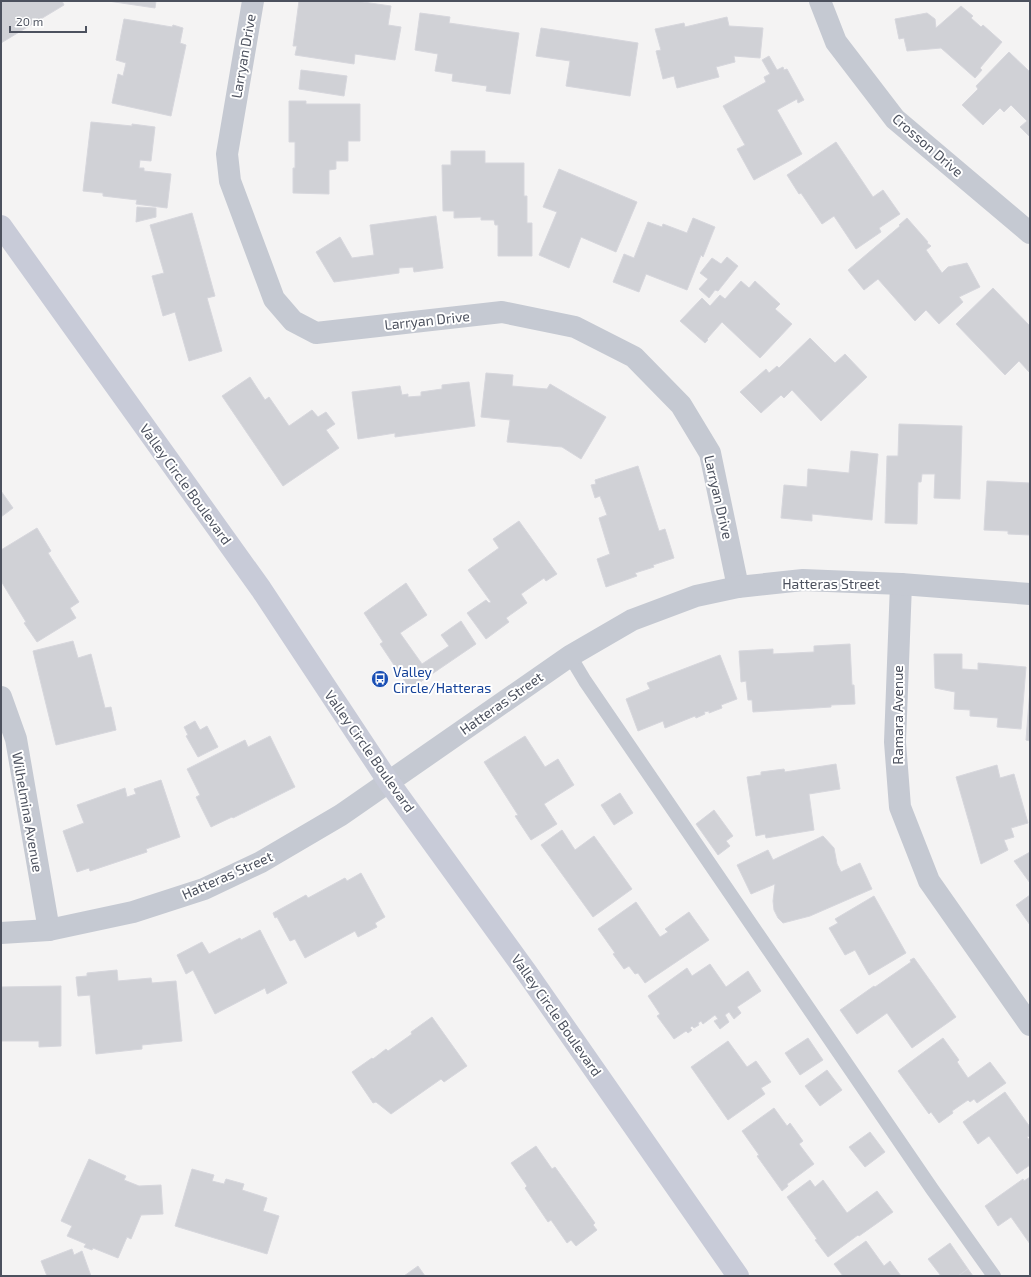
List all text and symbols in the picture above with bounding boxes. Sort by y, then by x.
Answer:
scale bar [10,8,86,34]
street label: Larryan Drive [227,12,259,100]
text: 20 m [16,14,43,28]
street label: Crosson Drive [889,110,967,180]
street label: Larryan Drive [384,307,470,333]
street label: Valley Circle Boulevard [136,420,236,548]
street label: Larryan Drive [701,453,737,541]
street label: Hatteras Street [782,575,880,592]
place label: Valley Circle/Hatteras [393,663,491,696]
street label: Ramara Avenue [889,665,906,765]
street label: Hatteras Street [456,668,546,738]
bus stop icon: Valley Circle/Hatteras [370,669,390,689]
street label: Valley Circle Boulevard [321,687,419,815]
street label: Wilhelmina Avenue [9,750,47,874]
street label: Hatteras Street [179,847,275,903]
street label: Valley Circle Boulevard [508,951,606,1079]

